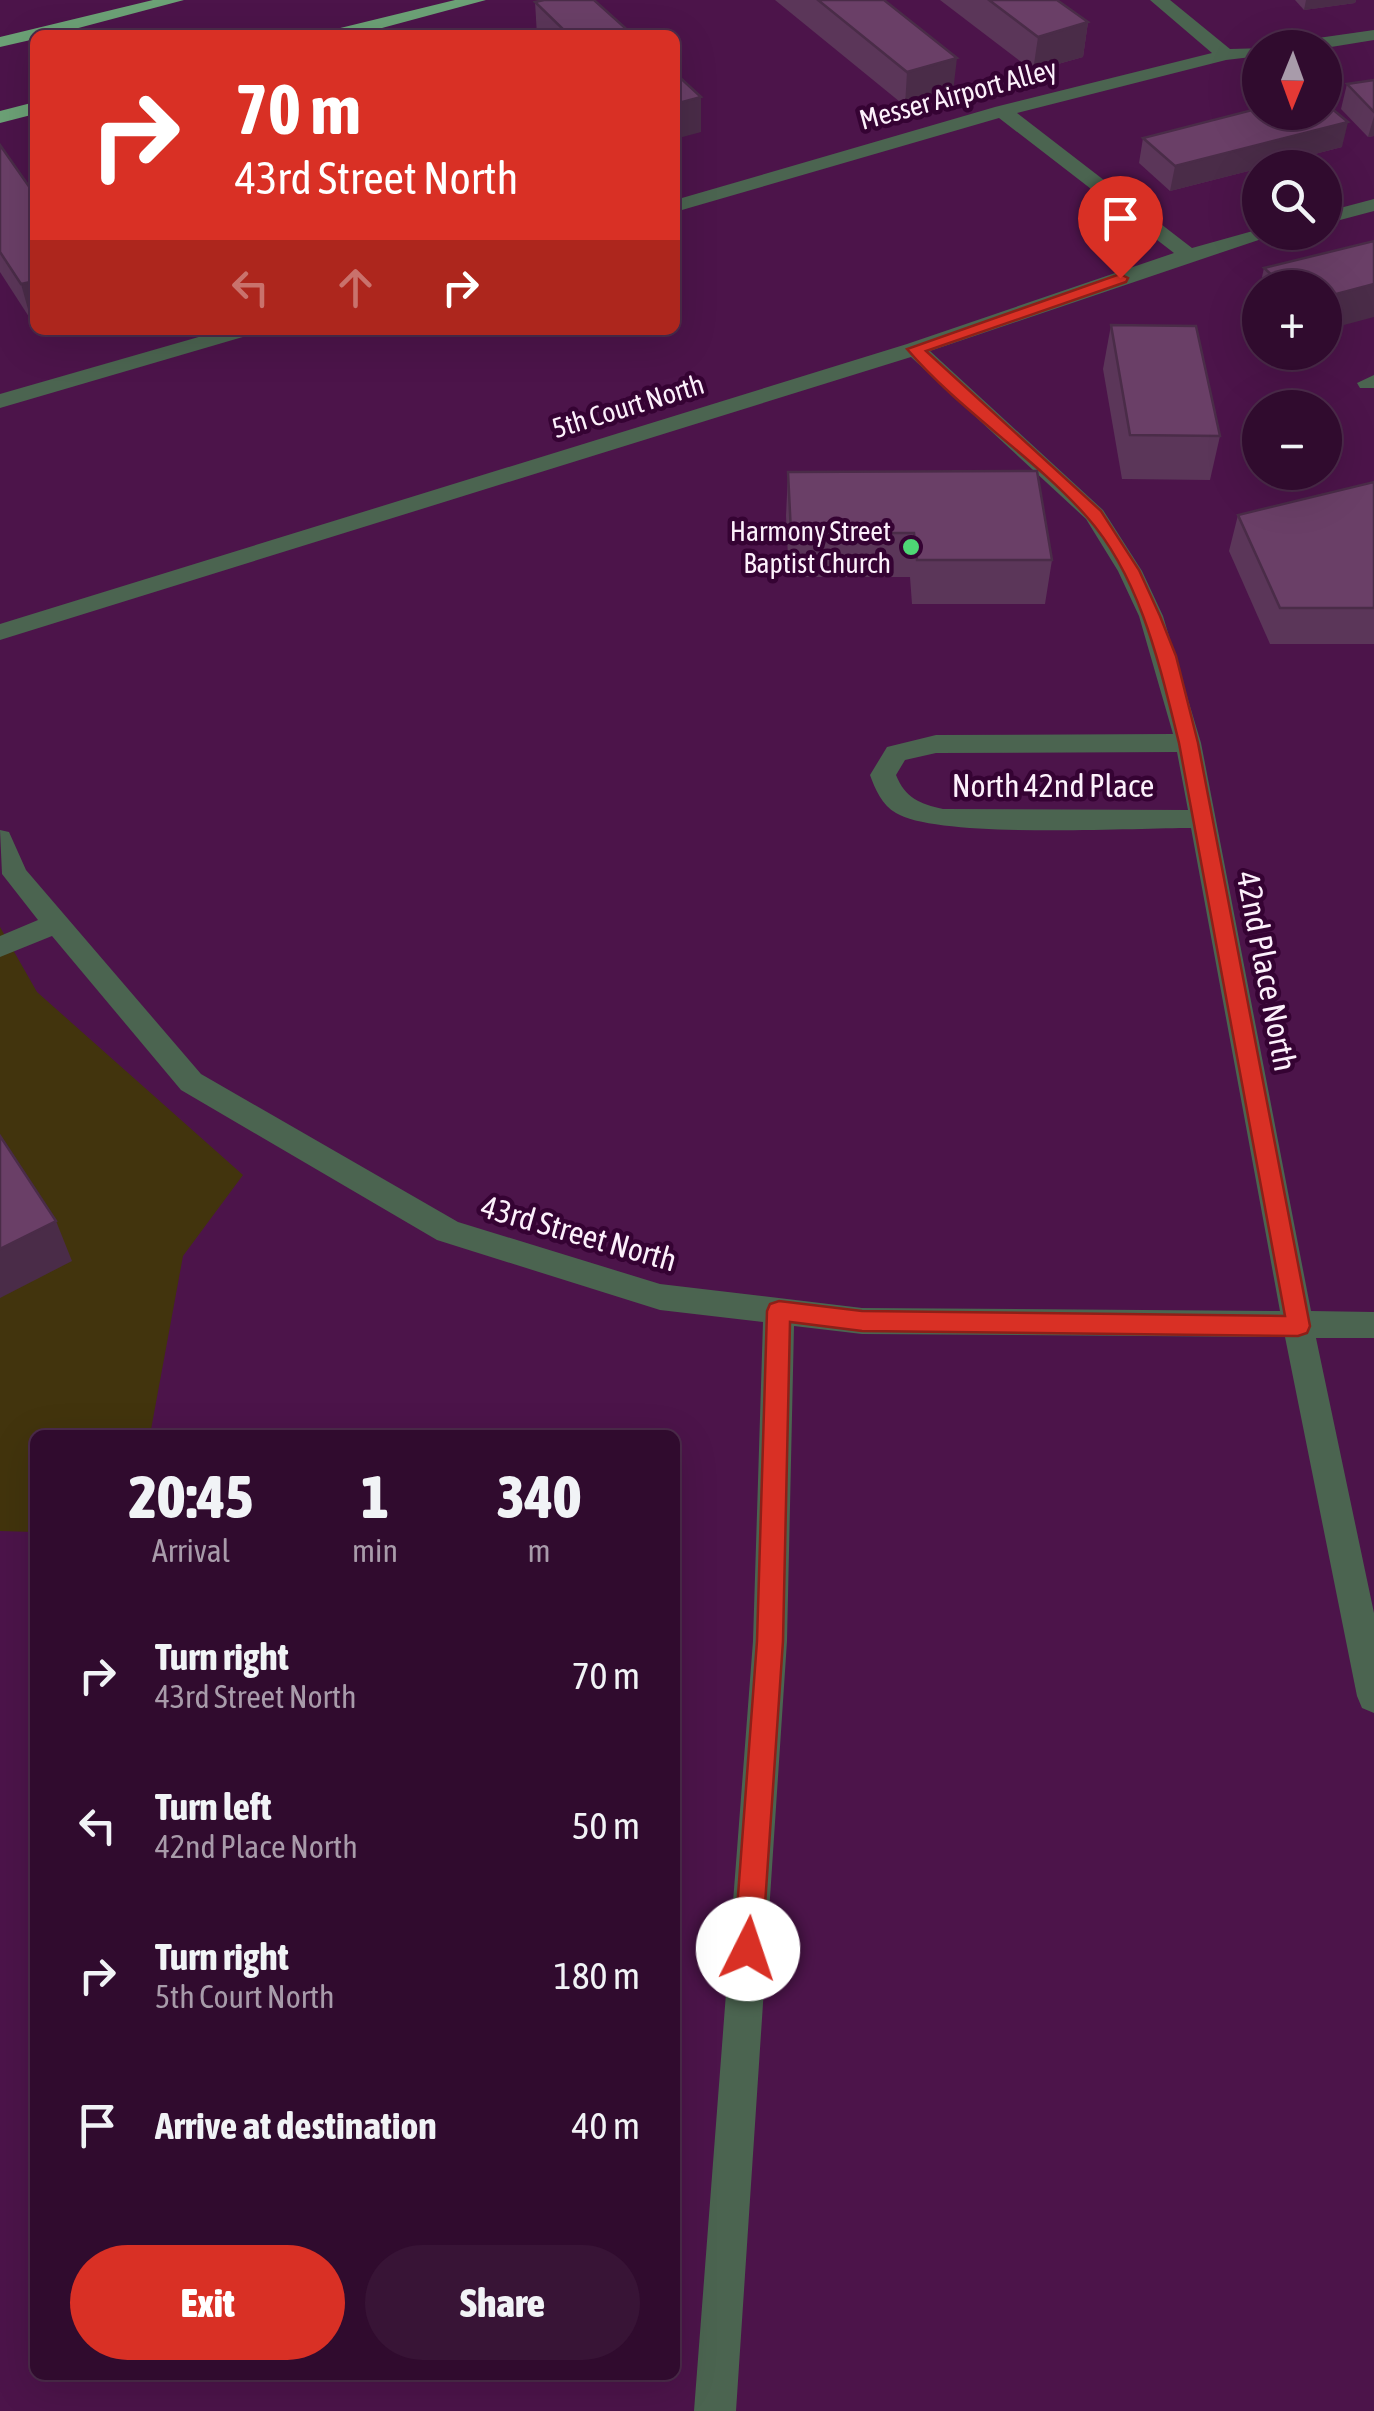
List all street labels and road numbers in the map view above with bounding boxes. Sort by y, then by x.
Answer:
street label: Messer Airport Alley [856,52,1060,136]
street label: 5th Court North [548,368,708,444]
street label: North 42nd Place [952,767,1154,804]
street label: 42nd Place North [1229,868,1305,1074]
street label: 43rd Street North [477,1187,681,1279]

